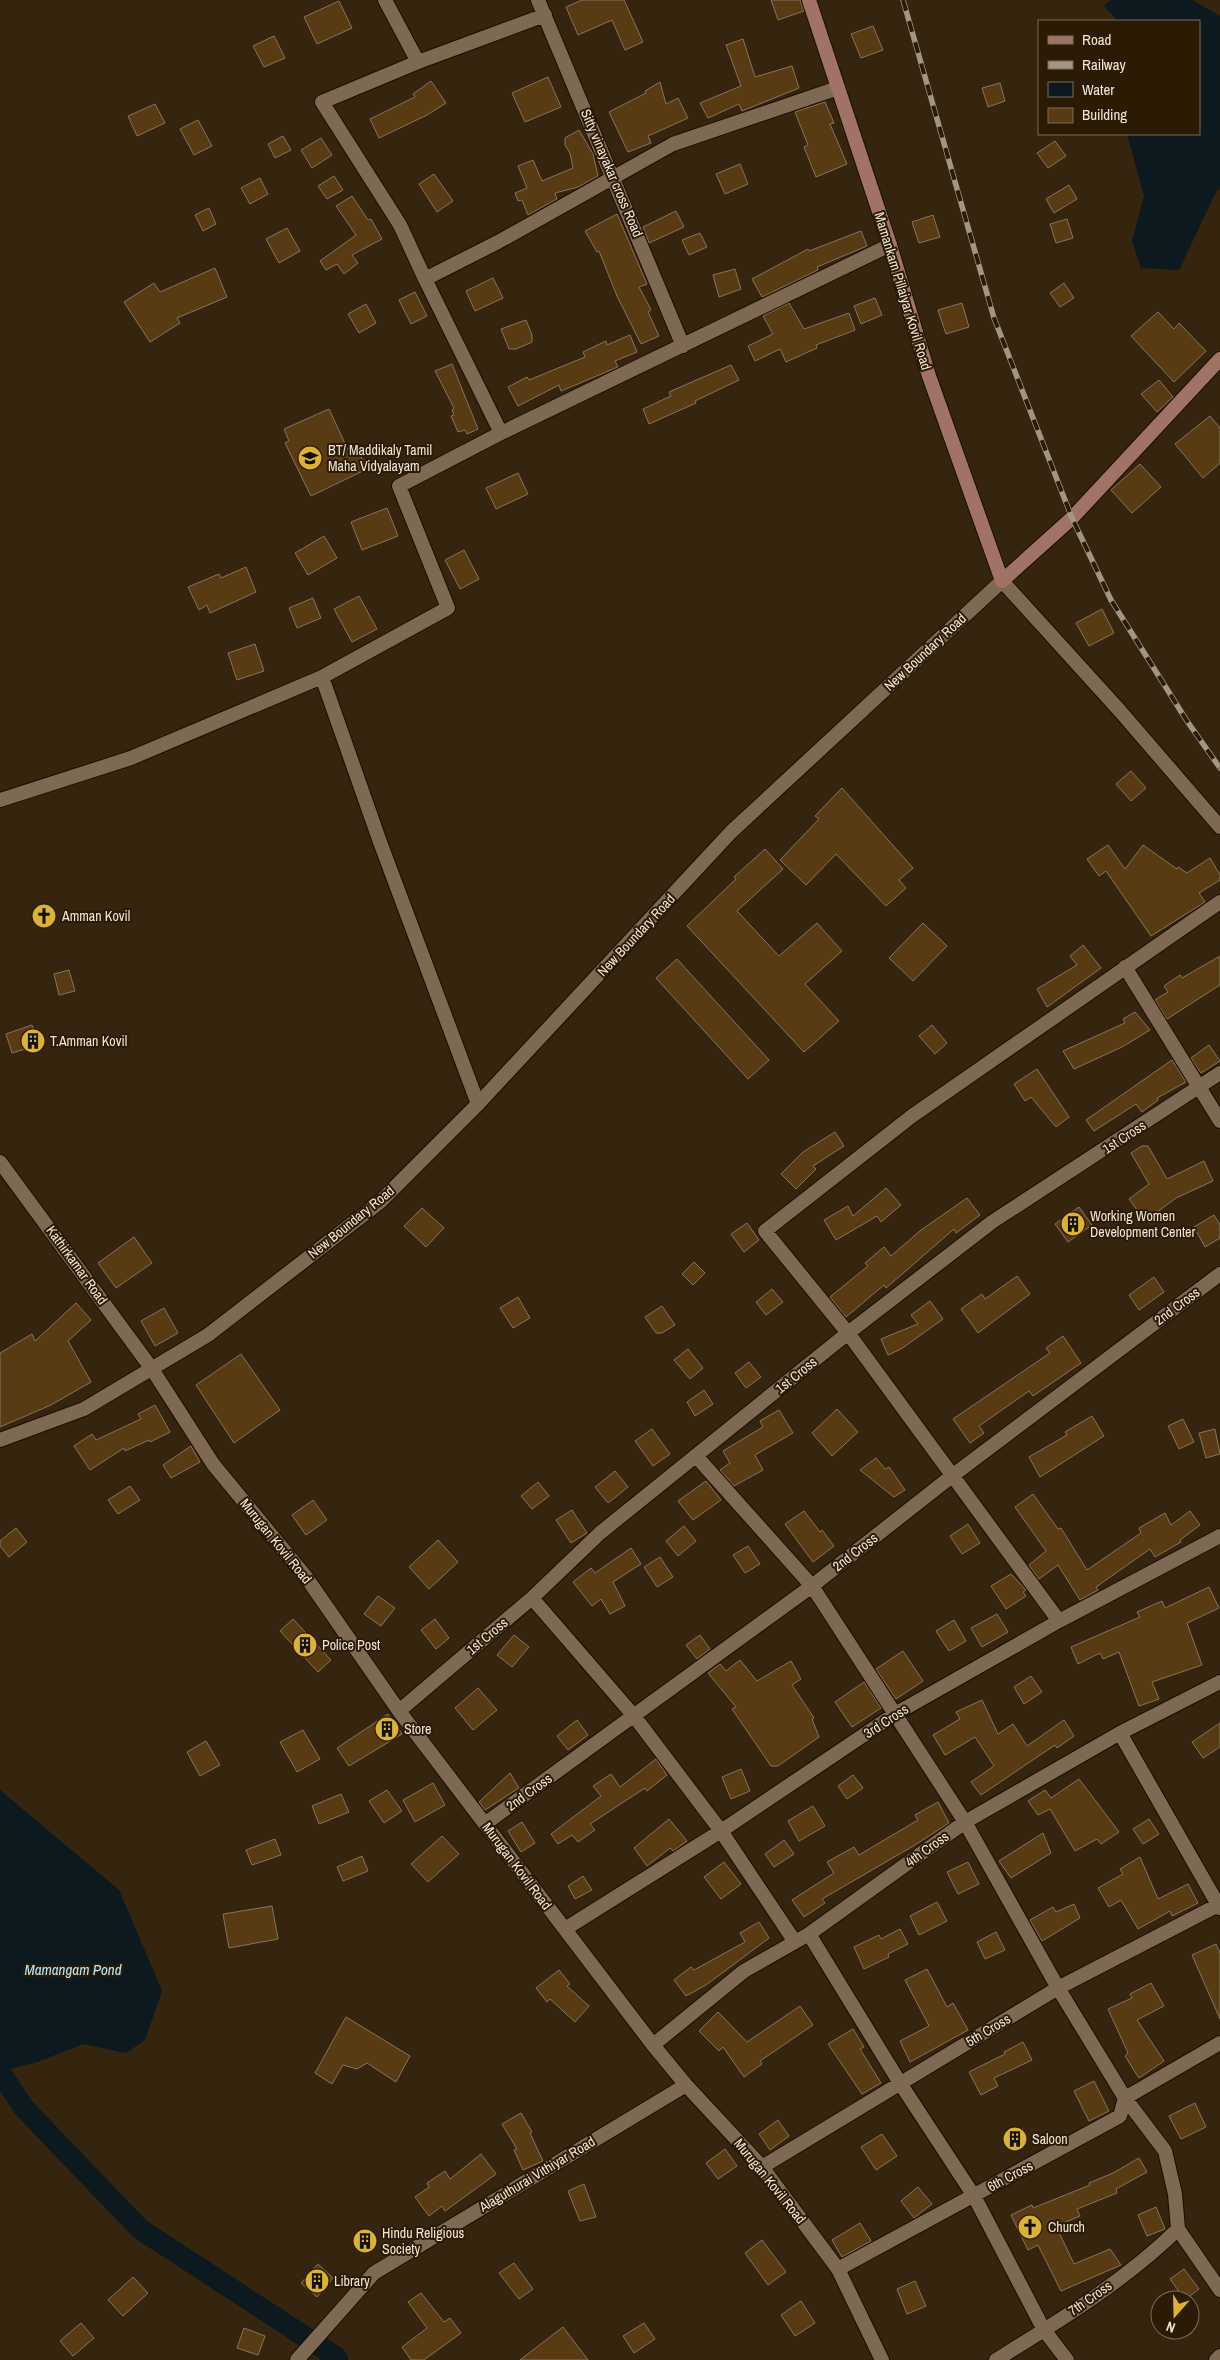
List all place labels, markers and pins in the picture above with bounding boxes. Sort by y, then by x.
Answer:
place label: BT/ Maddikaly Tamil Maha Vidyalayam [328,441,432,475]
school or university icon: BT/ Maddikaly Tamil Maha Vidyalayam [297,445,323,471]
church icon: Amman Kovil [31,903,57,929]
place label: Amman Kovil [61,907,130,925]
building icon: T.Amman Kovil [20,1028,46,1054]
place label: T.Amman Kovil [50,1032,127,1050]
place label: Working Women Development Center [1090,1207,1195,1241]
building icon: Working Women Development Center [1060,1211,1086,1237]
building icon: Police Post [292,1632,318,1658]
place label: Police Post [322,1636,380,1654]
building icon: Store [374,1716,400,1742]
place label: Store [404,1720,431,1738]
building icon: Saloon [1002,2126,1028,2152]
place label: Saloon [1032,2130,1068,2148]
church icon: Church [1017,2214,1043,2240]
place label: Church [1048,2218,1085,2236]
place label: Hindu Religious Society [382,2224,465,2258]
building icon: Hindu Religious Society [352,2228,378,2254]
building icon: Library [304,2268,330,2294]
place label: Library [334,2272,370,2290]

